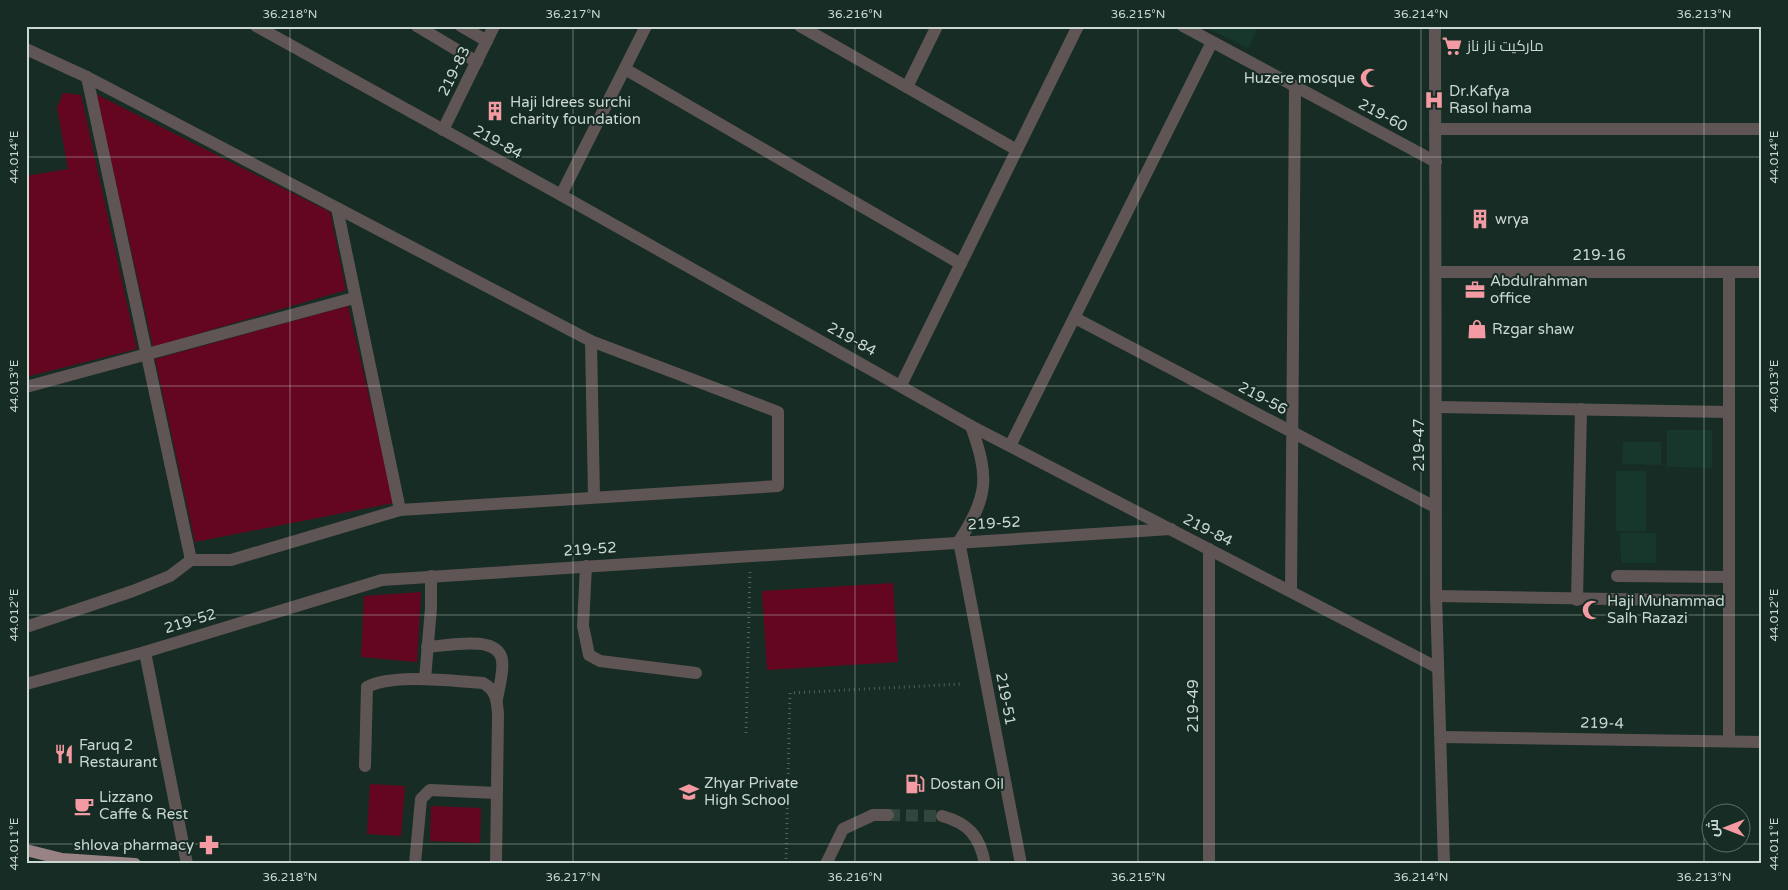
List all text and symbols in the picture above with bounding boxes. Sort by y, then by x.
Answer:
text: 36.218°N [263,7,317,21]
text: 36.217°N [545,7,601,21]
text: 36.216°N [828,7,882,21]
text: 36.215°N [1111,7,1165,21]
text: 36.214°N [1394,7,1448,21]
text: 36.213°N [1677,7,1731,21]
supermarket icon: ماركيت ناز ناز [1441,35,1463,57]
place label: ماركيت ناز ناز [1466,37,1544,55]
street label: 219-83 [434,43,474,99]
mosque icon: Huzere mosque [1359,67,1381,89]
place label: Huzere mosque [1244,69,1355,87]
place label: Dr.Kafya Rasol hama [1449,82,1532,117]
hospital icon: Dr.Kafya Rasol hama [1423,89,1445,111]
place label: Haji Idrees surchi charity foundation [510,93,641,128]
street label: 219-60 [1355,95,1411,135]
building icon: Haji Idrees surchi charity foundation [484,100,506,122]
street label: 219-84 [470,121,526,163]
text: 44.014°E [7,130,21,184]
text: 44.014°E [1767,130,1781,184]
building icon: wrya [1469,208,1491,230]
place label: wrya [1495,210,1529,228]
street label: 219-16 [1572,246,1626,264]
place label: Abdulrahman office [1490,272,1588,307]
office icon: Abdulrahman office [1464,279,1486,301]
street label: 219-84 [824,318,880,360]
shop icon: Rzgar shaw [1466,318,1488,340]
place label: Rzgar shaw [1492,320,1574,338]
text: 44.013°E [7,359,21,413]
text: 44.013°E [1767,359,1781,413]
street label: 219-56 [1235,378,1291,418]
street label: 219-47 [1410,418,1428,472]
street label: 219-84 [1180,510,1236,550]
street label: 219-52 [967,513,1021,533]
street label: 219-52 [563,538,617,560]
text: 44.012°E [7,588,21,642]
text: 44.012°E [1767,588,1781,642]
place label: Haji Muhammad Salh Razazi [1607,592,1725,627]
mosque icon: Haji Muhammad Salh Razazi [1581,599,1603,621]
street label: 219-52 [162,605,218,637]
street label: 219-51 [992,671,1020,727]
street label: 219-49 [1184,679,1202,733]
street label: 219-4 [1580,714,1624,732]
place label: Faruq 2 Restaurant [79,736,158,771]
restaurant icon: Faruq 2 Restaurant [53,743,75,765]
fuel station icon: Dostan Oil [904,773,926,795]
place label: Zhyar Private High School [704,774,798,809]
place label: Dostan Oil [930,775,1004,793]
school or university icon: Zhyar Private High School [678,781,700,803]
place label: Lizzano Caffe & Rest [99,788,188,823]
cafe icon: Lizzano Caffe & Rest [73,795,95,817]
north arrow [1700,802,1750,852]
text: 44.011°E [7,817,21,871]
text: 44.011°E [1767,817,1781,871]
text: ش [1705,819,1722,837]
pharmacy icon: shlova pharmacy [198,834,220,856]
place label: shlova pharmacy [74,836,194,854]
text: 36.218°N [263,870,317,884]
text: 36.217°N [545,870,601,884]
text: 36.216°N [828,870,882,884]
text: 36.215°N [1111,870,1165,884]
text: 36.214°N [1394,870,1448,884]
text: 36.213°N [1677,870,1731,884]

